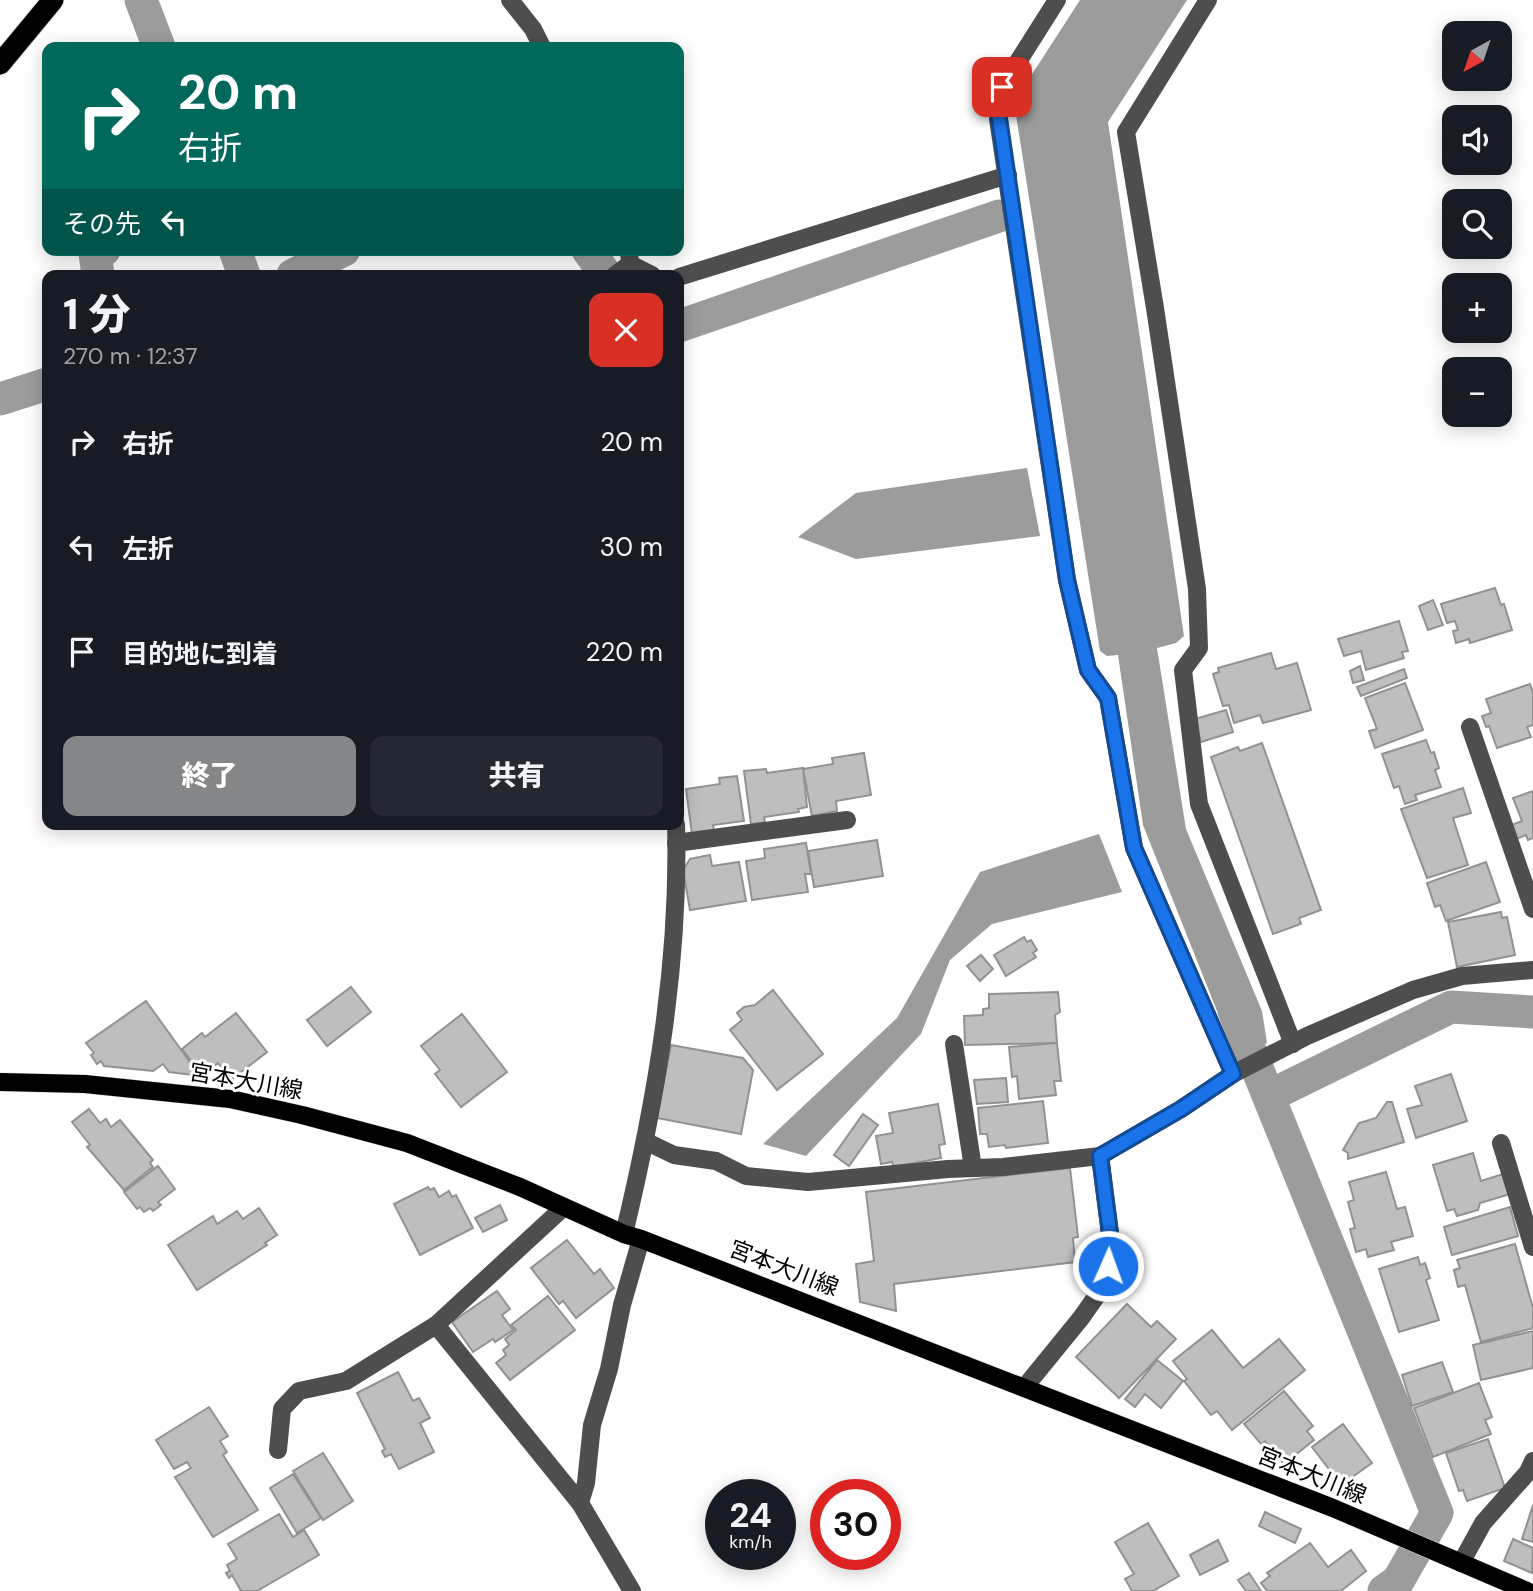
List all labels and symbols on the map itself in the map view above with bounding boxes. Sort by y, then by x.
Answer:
north arrow [1442,21,1512,91]
pin [972,57,1032,117]
street label: 宮本大川線 [187,1056,305,1106]
position arrow [1071,1229,1145,1303]
street label: 宮本大川線 [725,1233,843,1303]
street label: 宮本大川線 [1253,1440,1371,1510]
speed limit sign: 30 [810,1479,901,1570]

